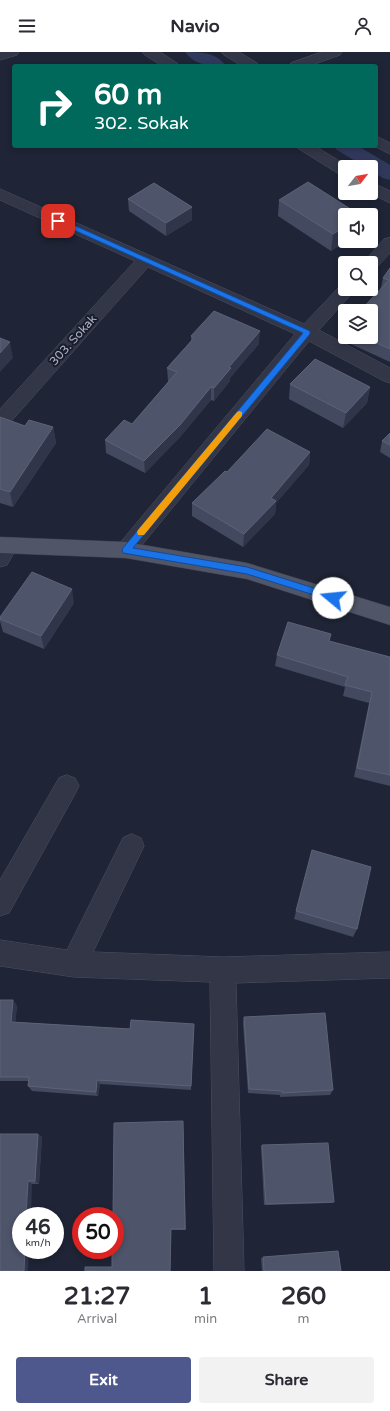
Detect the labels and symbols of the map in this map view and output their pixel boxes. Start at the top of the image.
north arrow [338,160,378,200]
pin [41,204,75,238]
street label: 303. Sokak [47,311,100,368]
position arrow [312,577,354,619]
speed limit sign: 50 [72,1207,124,1259]

